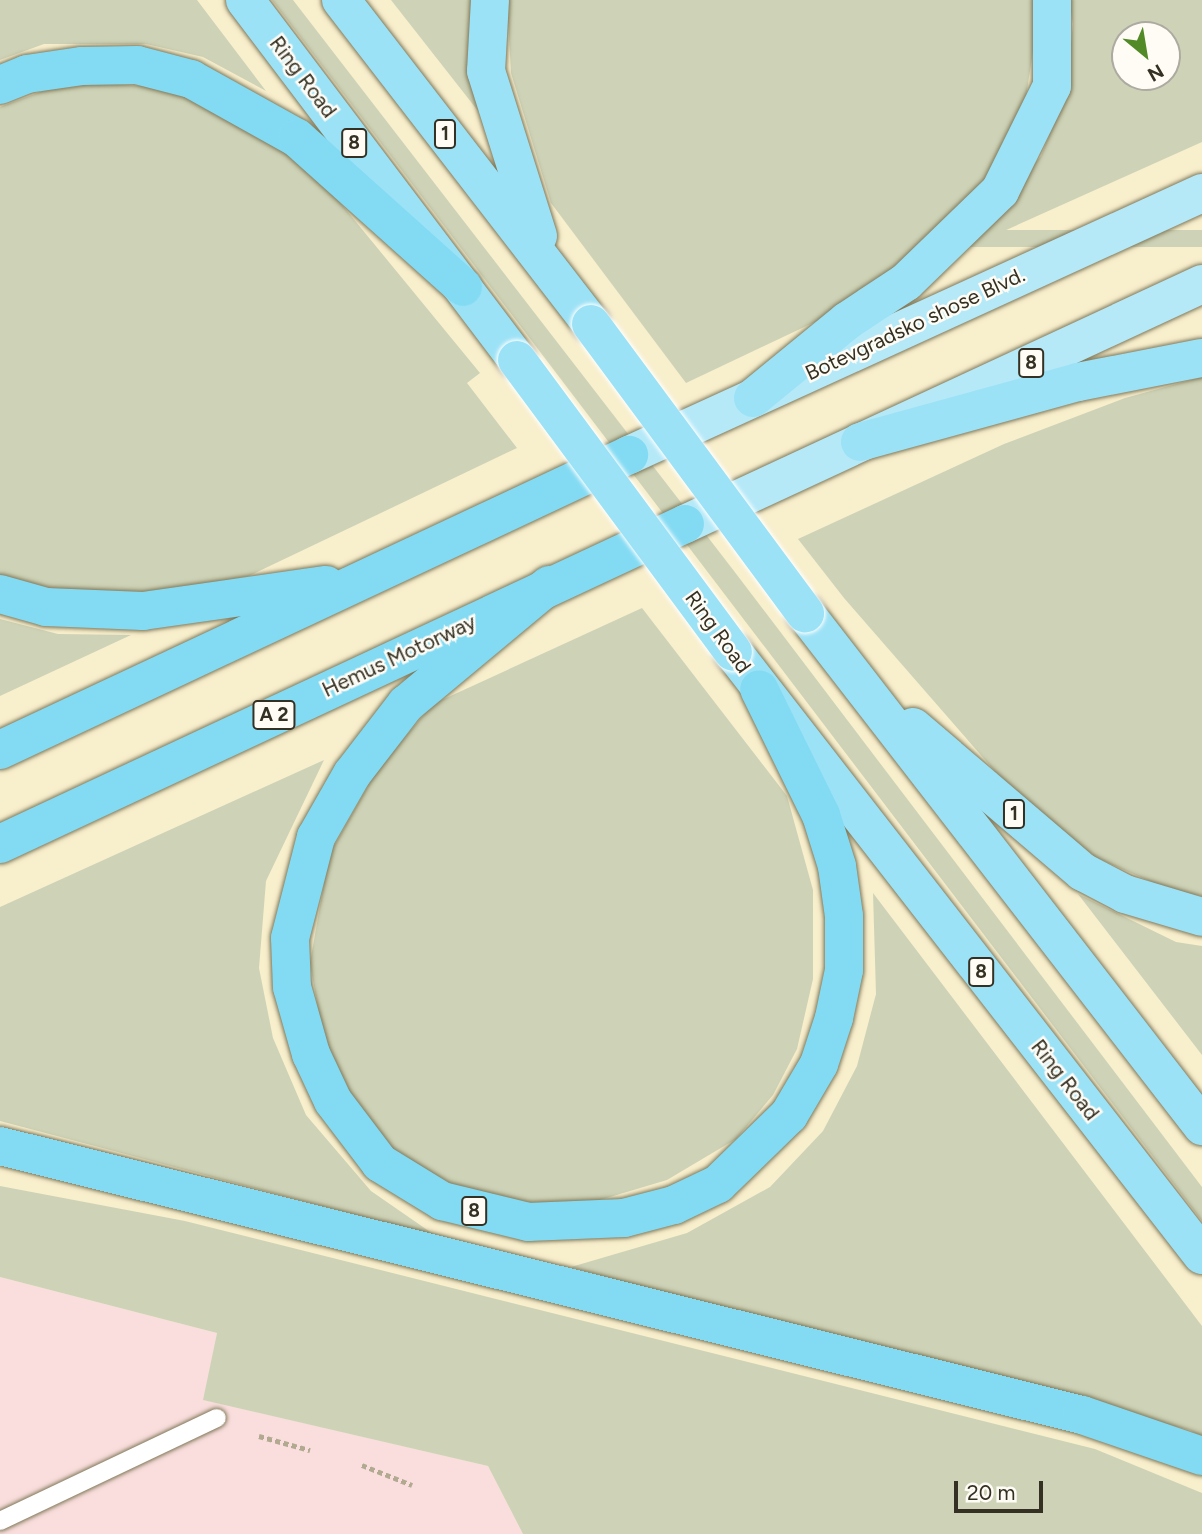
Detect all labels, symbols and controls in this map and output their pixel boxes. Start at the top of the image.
north arrow [1111,21,1181,91]
street label: Ring Road [264,31,342,123]
text: N [1144,59,1168,87]
road number: 1 [433,118,457,150]
road number: 8 [340,127,368,158]
street label: Botevgradsko shose Blvd. [801,262,1029,386]
road number: 8 [1017,348,1045,378]
street label: Ring Road [680,586,756,678]
street label: Hemus Motorway [318,609,480,703]
road number: A 2 [251,700,297,730]
road number: 1 [1002,799,1026,830]
road number: 8 [967,956,995,988]
street label: Ring Road [1026,1035,1104,1125]
road number: 8 [460,1196,488,1226]
scale bar [957,1468,1046,1512]
text: 20 m [967,1480,1015,1505]

